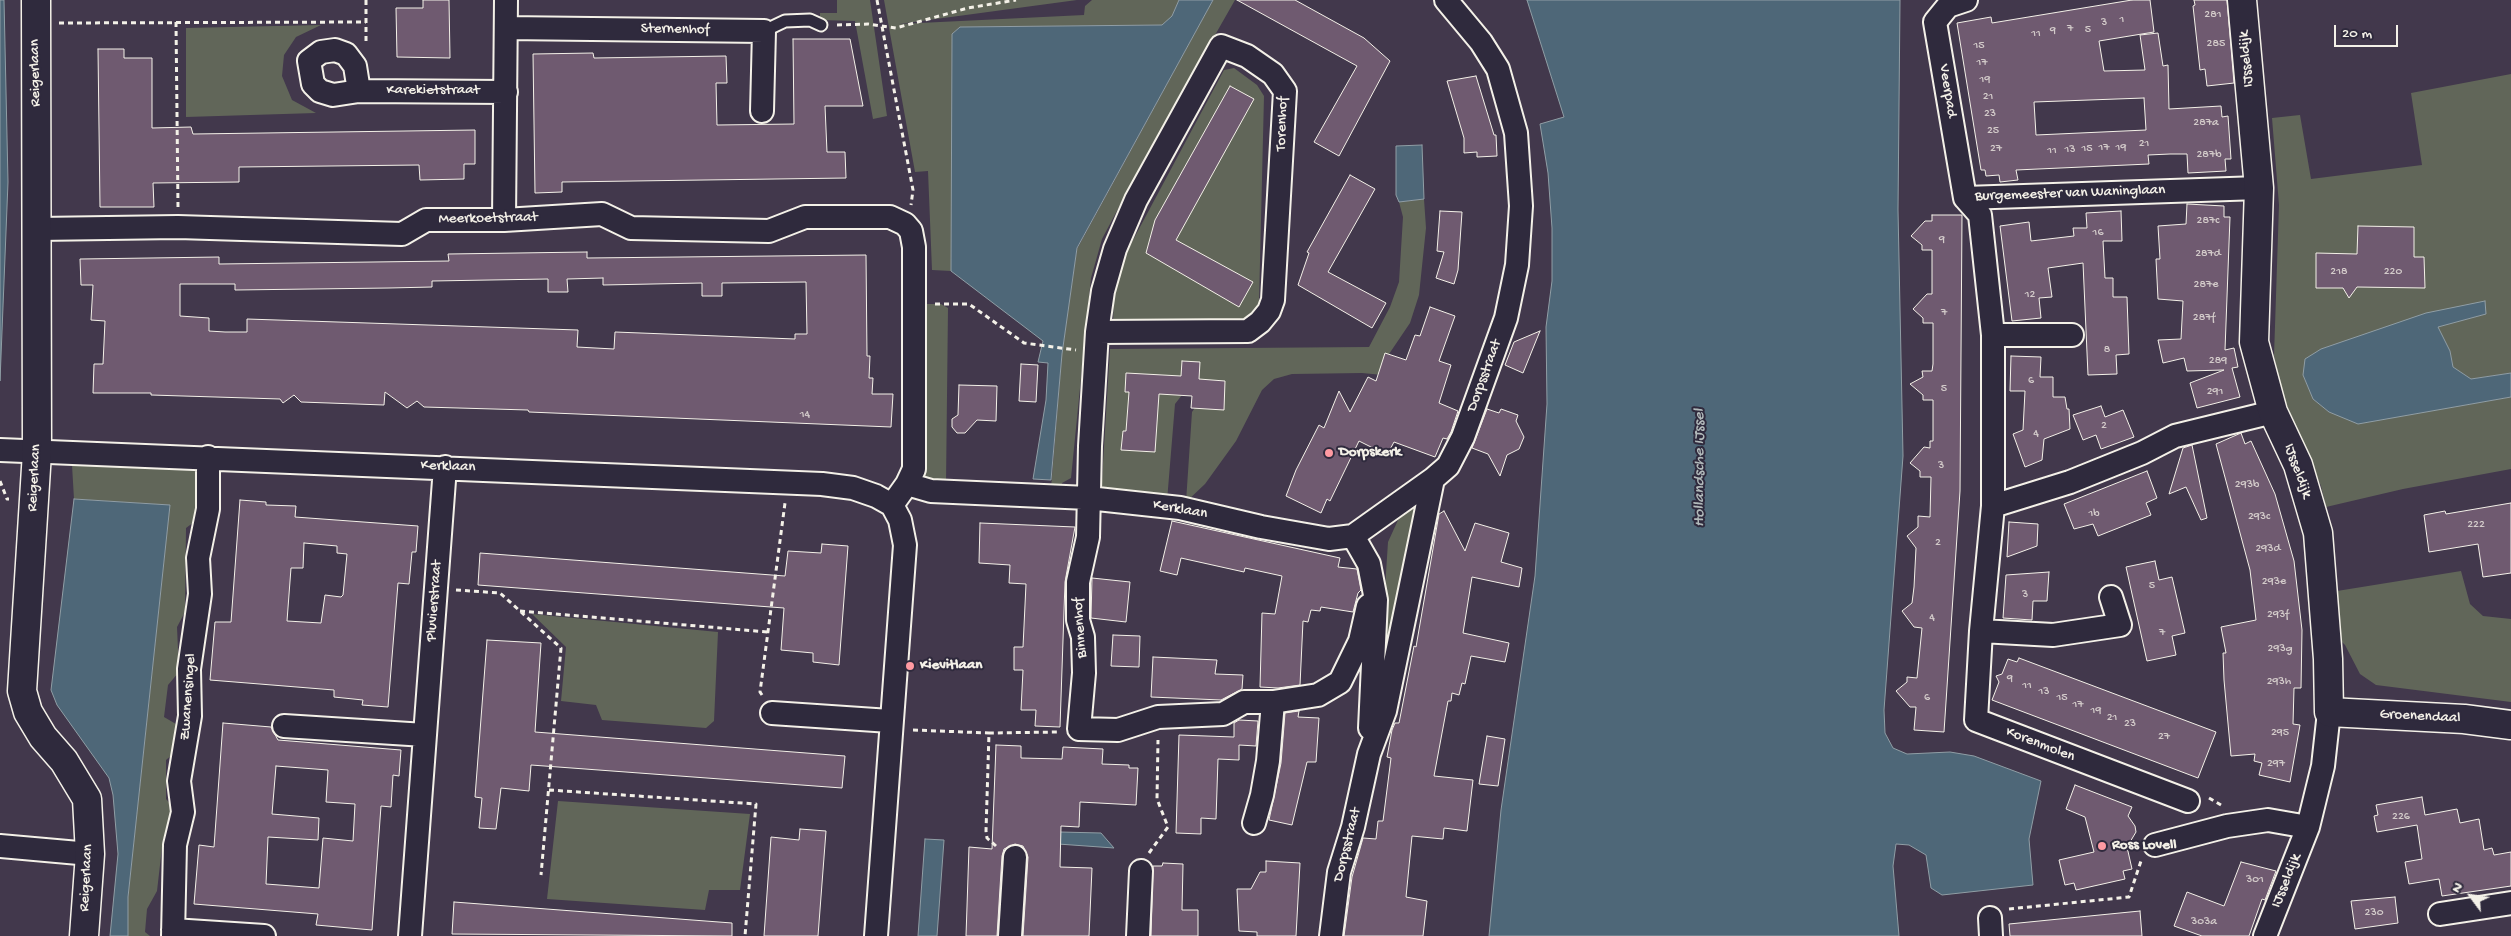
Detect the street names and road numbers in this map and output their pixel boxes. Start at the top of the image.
street label: Sternenhof [641,20,709,40]
street label: IJsseldijk [2236,30,2258,88]
street label: Reigerlaan [26,39,46,107]
street label: Veerpad [1934,63,1960,119]
street label: Karekietstraat [386,82,480,100]
street label: Torenhof [1273,97,1293,151]
street label: Burgemeester van Waninglaan [1974,182,2166,206]
street label: Meerkoetstraat [438,209,538,229]
street label: Dorpsstraat [1464,337,1506,415]
street label: IJsseldijk [2279,441,2315,501]
street label: Reigerlaan [24,444,46,512]
street label: Kerklaan [420,457,476,477]
street label: Kerklaan [1151,496,1209,524]
street label: Pluvierstraat [423,560,447,642]
street label: Binnenhof [1070,597,1092,659]
street label: Zwanensingel [177,653,201,741]
street label: Groenendaal [2379,706,2461,728]
street label: Korenmolen [2003,724,2077,766]
street label: Dorpsstraat [1330,806,1366,884]
street label: Reigerlaan [76,844,98,912]
street label: IJsseldijk [2268,851,2306,911]

